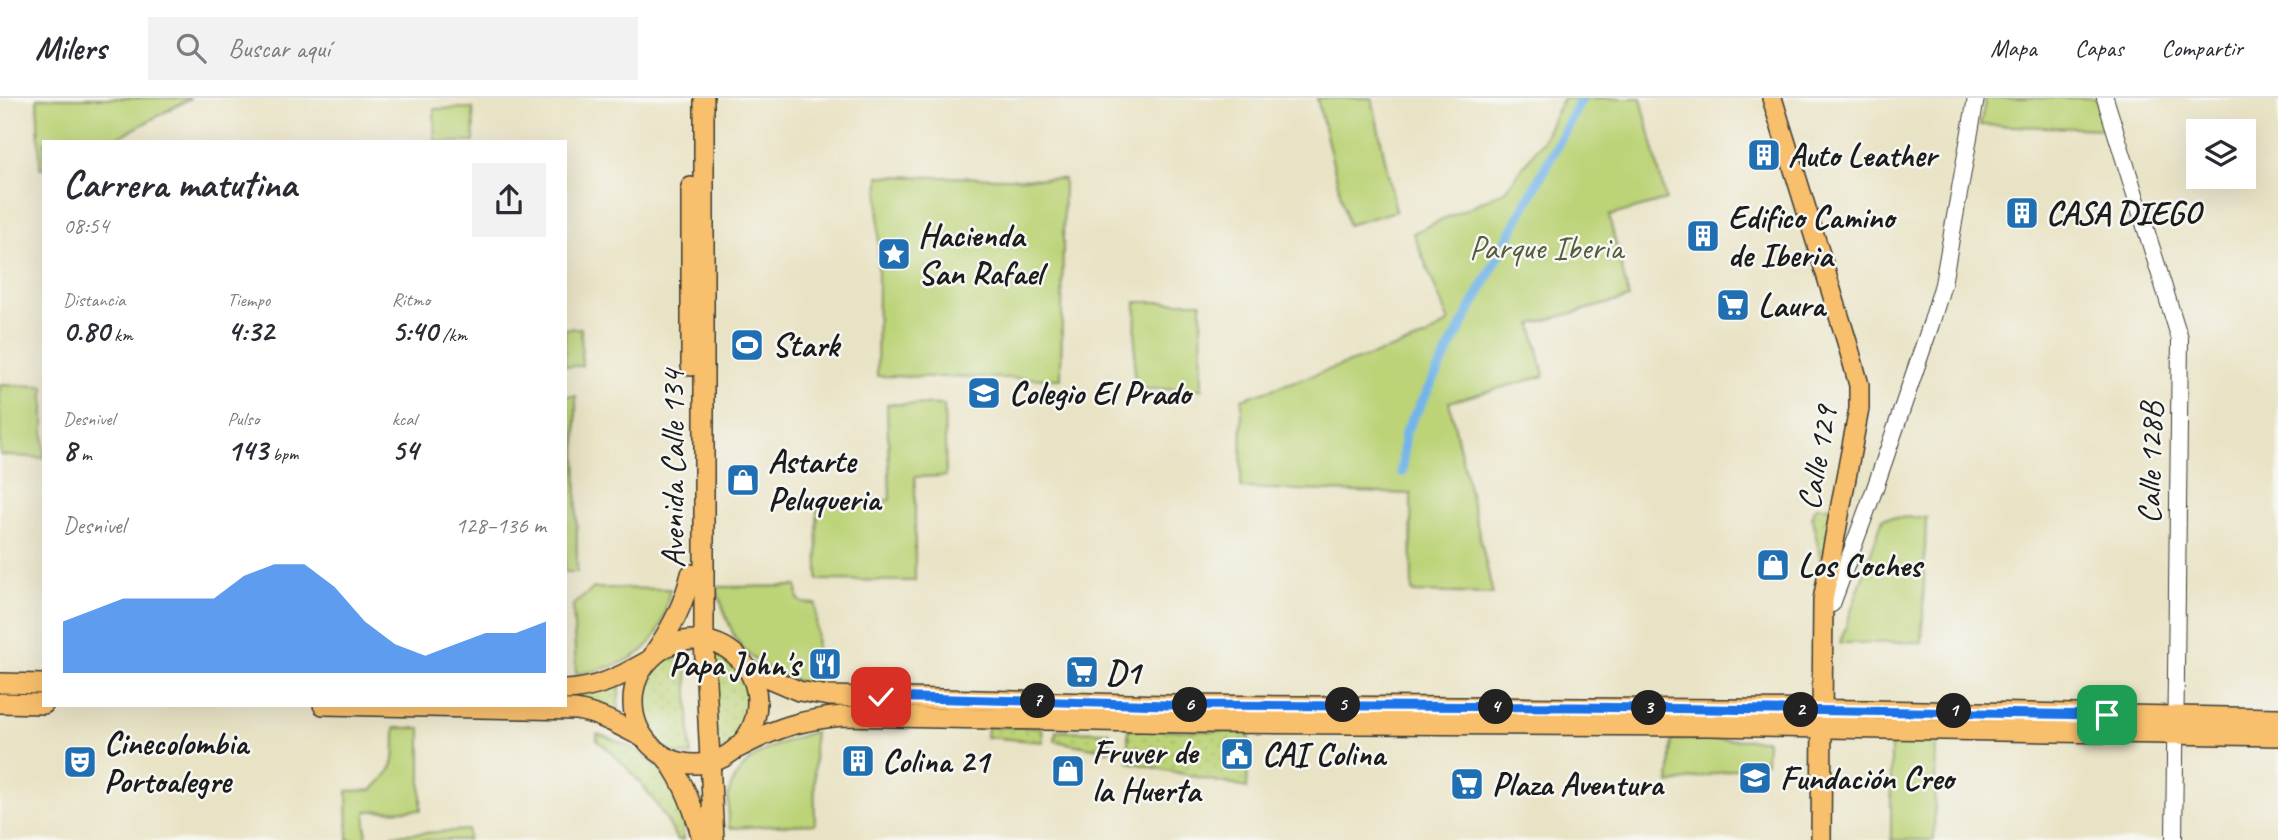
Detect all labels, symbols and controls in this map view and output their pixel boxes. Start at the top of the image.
search box [148,17,638,80]
text: Milers [35,27,106,69]
icon: search [172,29,210,67]
text: Buscar aquí [228,32,330,65]
text: Mapa [1990,33,2037,63]
text: Capas [2075,33,2123,63]
text: Compartir [2161,33,2243,63]
map controls [2186,119,2256,189]
button: layers [2186,119,2256,189]
place label: Auto Leather [1788,134,1941,176]
building icon: Auto Leather [1745,136,1783,174]
text: Carrera matutina [63,161,297,208]
button: share [472,163,546,237]
place label: CASA DIEGO [2046,192,2205,234]
building icon: CASA DIEGO [2003,194,2041,232]
place label: Edifico Camino de Iberia [1728,196,1897,276]
text: 08:54 [63,211,109,240]
place label: Hacienda San Rafael [918,214,1049,294]
building icon: Edifico Camino de Iberia [1684,217,1722,255]
park label: Parque Iberia [1469,227,1625,269]
place icon: Hacienda San Rafael [875,235,913,273]
place label: Laura [1758,284,1828,326]
supermarket icon: Laura [1714,286,1752,324]
text: Distancia [63,288,125,312]
text: Tiempo [227,288,270,312]
text: Ritmo [392,288,430,312]
text: 0.80 [63,312,109,350]
text: 4:32 [227,312,274,350]
text: 5:40 [392,312,438,350]
text: km [109,323,133,347]
text: /km [438,323,467,347]
place label: Stark [772,324,842,366]
sports icon: Stark [728,326,766,364]
street label: Avenida Calle 134 [652,367,694,568]
place label: Colegio El Prado [1009,372,1194,414]
school or university icon: Colegio El Prado [965,374,1003,412]
street label: Calle 129 [1787,400,1847,513]
street label: Calle 128B [2128,400,2172,524]
text: Desnivel [63,407,115,431]
text: Pulso [227,407,259,431]
text: kcal [392,407,417,431]
text: 8 [63,431,77,469]
text: 143 [227,431,268,469]
text: 54 [392,431,418,469]
place label: Astarte Peluqueria [768,440,883,520]
text: m [77,442,92,466]
text: bpm [268,442,299,466]
shop icon: Astarte Peluqueria [724,461,762,499]
text: Desnivel [63,511,125,540]
text: 128–136 m [455,511,546,540]
place label: Los Coches [1798,544,1925,586]
shop icon: Los Coches [1754,546,1792,584]
place label: Papa John's [669,643,803,685]
restaurant icon: Papa John's [806,645,844,683]
place label: D1 [1106,651,1143,693]
supermarket icon: D1 [1063,653,1101,691]
pin [851,667,911,727]
icon: check [862,678,900,716]
pin: 7 [1020,684,1056,718]
pin [2077,685,2137,745]
text: 7 [1033,688,1042,712]
pin: 6 [1172,688,1208,722]
pin: 5 [1326,688,1360,722]
pin: 4 [1478,690,1514,724]
pin: 3 [1632,690,1666,726]
text: 6 [1185,692,1194,716]
text: 5 [1338,692,1347,716]
pin: 2 [1784,692,1818,728]
text: 4 [1491,694,1500,718]
pin: 1 [1937,694,1972,728]
text: 3 [1644,695,1653,719]
icon: arrive [2088,696,2126,734]
text: 2 [1796,697,1805,721]
text: 1 [1949,698,1958,722]
place label: Cinecolombia Portoalegre [104,722,251,802]
place label: Fruver de la Huerta [1092,731,1203,811]
place label: CAI Colina [1262,733,1388,775]
public building icon: CAI Colina [1218,735,1256,773]
place label: Colina 21 [882,740,992,782]
building icon: Colina 21 [839,742,877,780]
theatre icon: Cinecolombia Portoalegre [61,743,99,781]
shop icon: Fruver de la Huerta [1049,752,1087,790]
place label: Fundación Creo [1780,757,1957,799]
school or university icon: Fundación Creo [1736,759,1774,797]
place label: Plaza Aventura [1492,763,1665,805]
supermarket icon: Plaza Aventura [1448,765,1486,803]

